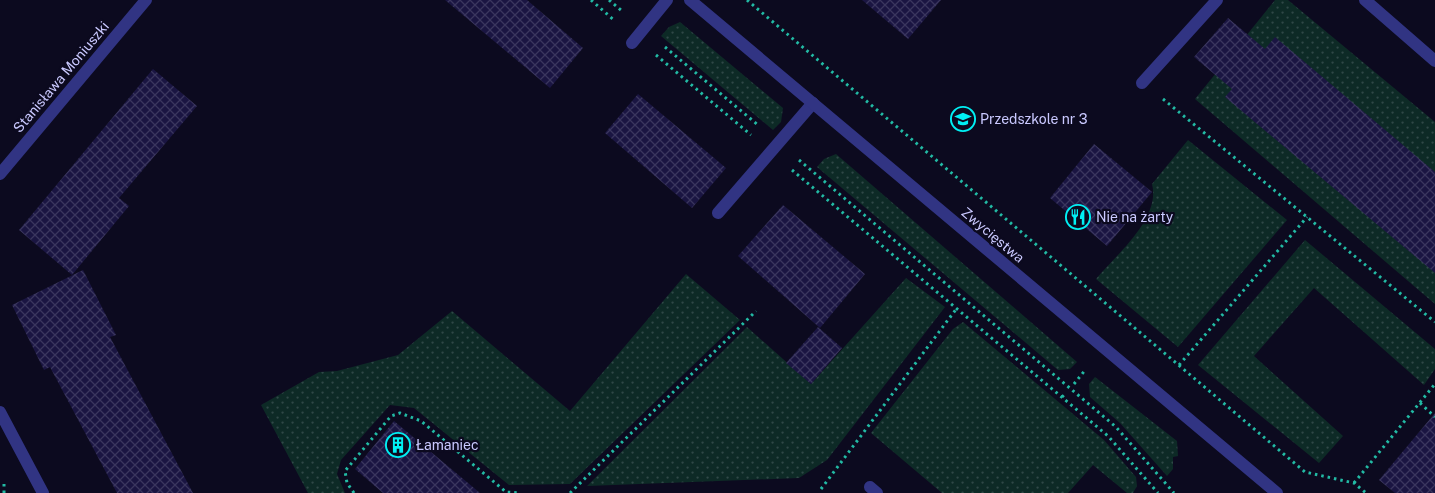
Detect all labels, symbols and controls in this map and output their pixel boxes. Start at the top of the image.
street label: Stanisława Moniuszki [10,18,112,136]
school or university icon: Przedszkole nr 3 [950,106,976,132]
place label: Przedszkole nr 3 [980,111,1088,127]
street label: Zwycięstwa [958,204,1028,266]
restaurant icon: Nie na żarty [1065,204,1091,230]
place label: Nie na żarty [1096,209,1174,225]
building icon: Łamaniec [385,432,411,458]
place label: Łamaniec [416,437,479,453]

